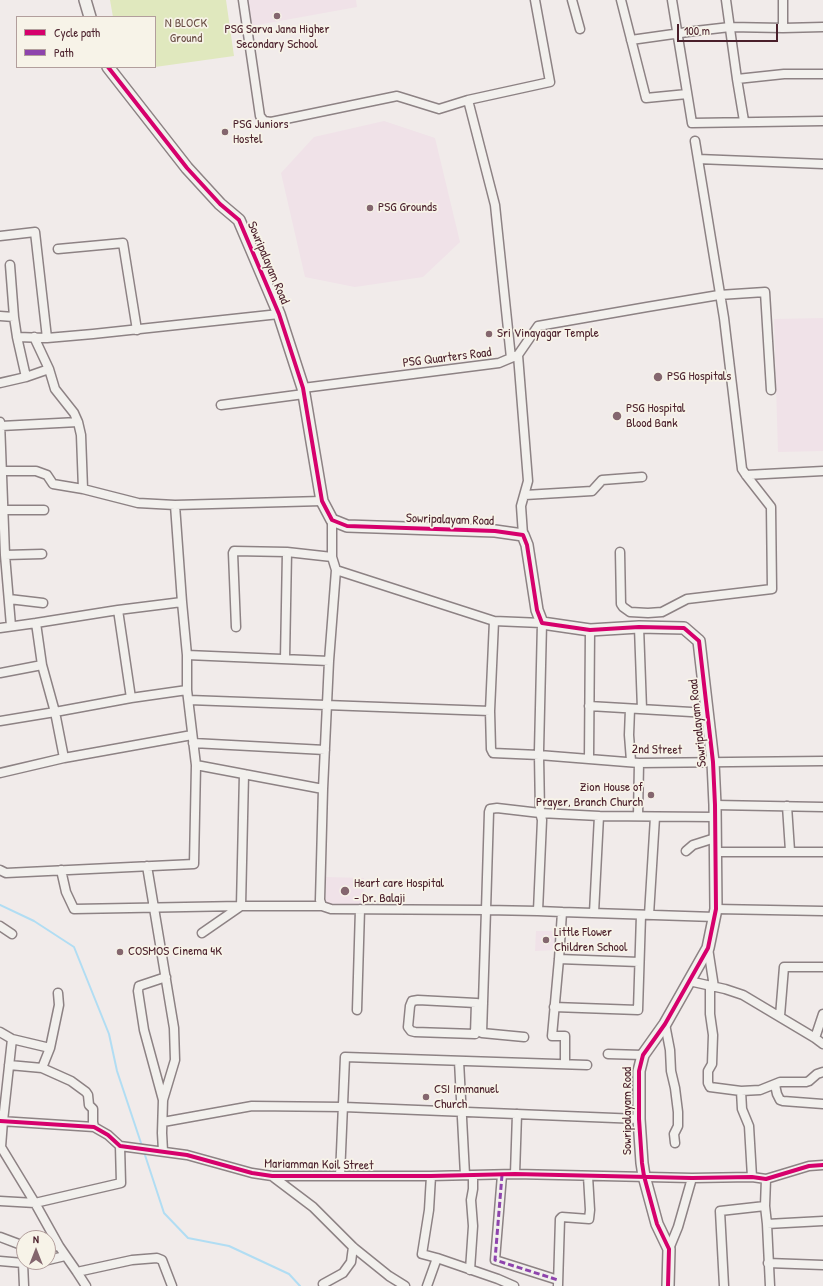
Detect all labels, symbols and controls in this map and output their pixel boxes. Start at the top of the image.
marker: PSG Sarva Jana Higher Secondary School [272,11,282,21]
legend [16,16,156,68]
park label: N BLOCK Ground [165,16,207,47]
scale bar [679,16,780,42]
place label: PSG Sarva Jana Higher Secondary School [224,22,330,53]
text: 100 m [684,22,710,39]
text: Cycle path [54,24,100,41]
text: Path [54,44,74,61]
place label: PSG Juniors Hostel [233,117,288,148]
marker: PSG Juniors Hostel [220,127,230,137]
place label: PSG Grounds [378,200,437,216]
marker: PSG Grounds [365,203,375,213]
street label: Sowripalayam Road [244,219,292,307]
place label: Sri Vinayagar Temple [497,326,599,342]
marker: Sri Vinayagar Temple [484,329,494,339]
street label: PSG Quarters Road [402,345,492,371]
place label: PSG Hospitals [667,369,731,385]
marker: PSG Hospitals [652,371,664,383]
place label: PSG Hospital Blood Bank [626,401,685,432]
marker: PSG Hospital Blood Bank [611,410,623,422]
street label: Sowripalayam Road [406,511,494,529]
street label: Sowripalayam Road [686,678,710,768]
street label: 2nd Street [632,742,682,758]
place label: Zion House of Prayer, Branch Church [536,780,643,811]
marker: Zion House of Prayer, Branch Church [646,790,656,800]
place label: Heart care Hospital - Dr. Balaji [354,876,444,907]
marker: Heart care Hospital - Dr. Balaji [339,885,351,897]
place label: Little Flower Children School [554,925,627,956]
marker: Little Flower Children School [541,935,551,945]
place label: COSMOS Cinema 4K [128,944,222,960]
marker: COSMOS Cinema 4K [115,947,125,957]
street label: Sowripalayam Road [620,1067,636,1155]
place label: CSI Immanuel Church [434,1082,499,1113]
marker: CSI Immanuel Church [421,1092,431,1102]
street label: Mariamman Koil Street [264,1156,374,1174]
north arrow [16,1230,56,1270]
text: N [33,1232,39,1246]

